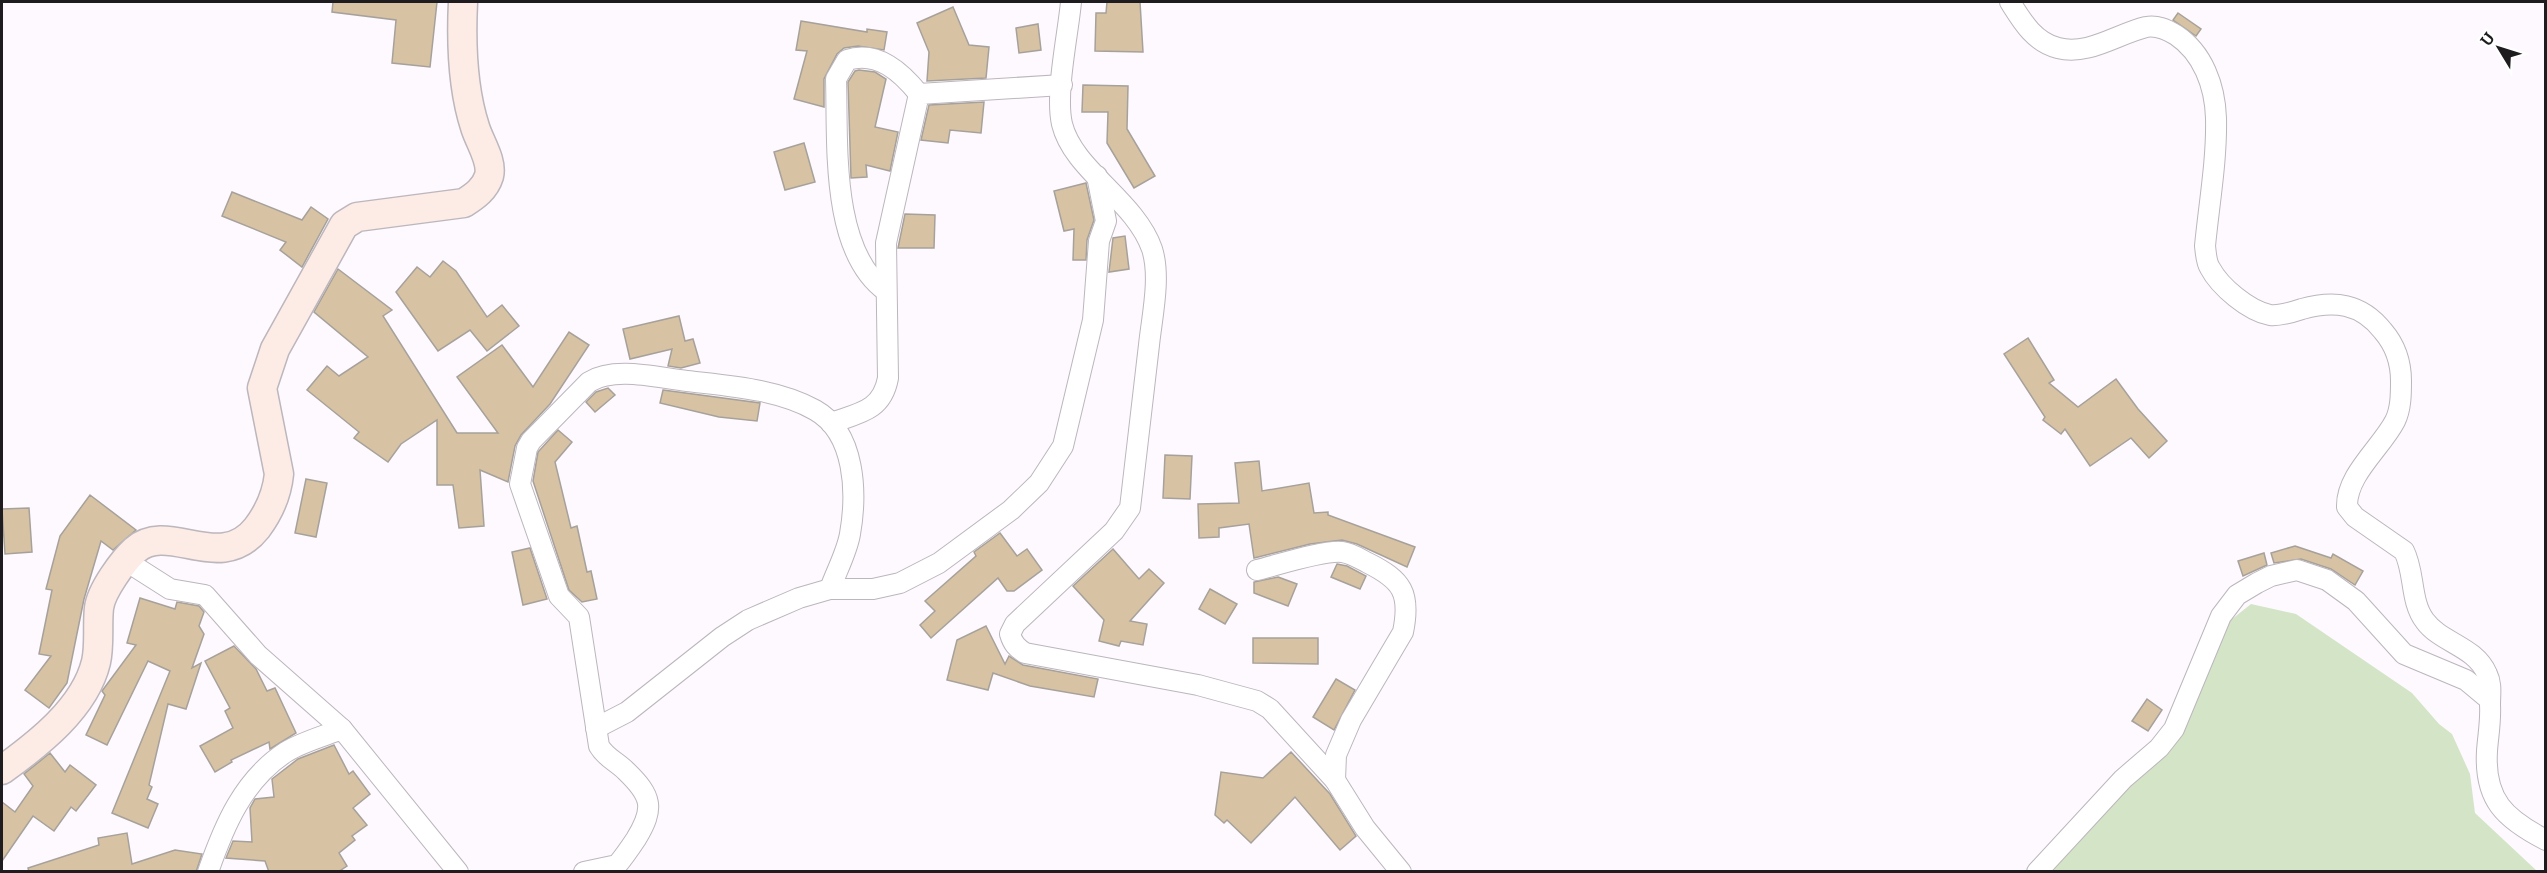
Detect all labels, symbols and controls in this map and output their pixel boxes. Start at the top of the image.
north arrow [2469,18,2529,78]
text: U [2476,28,2499,50]

